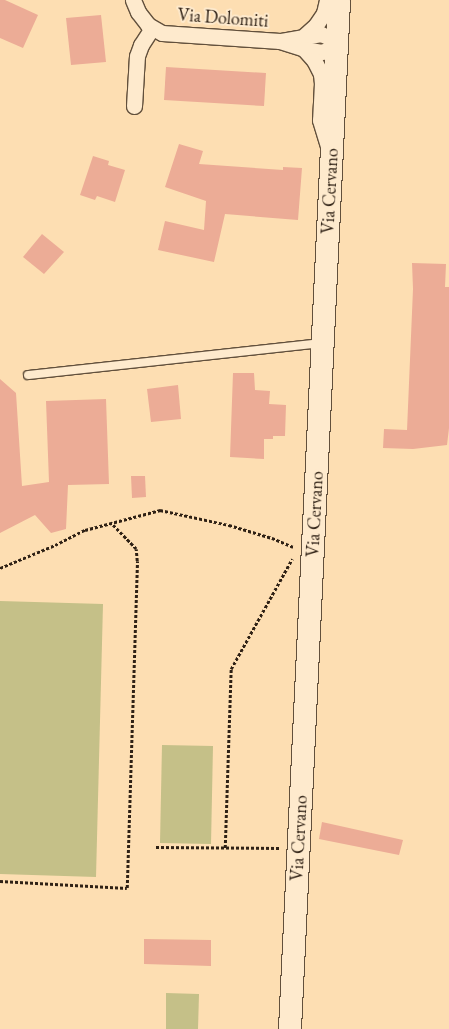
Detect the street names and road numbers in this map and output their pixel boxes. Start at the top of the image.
street label: Via Dolomiti [177,4,269,32]
street label: Via Cervano [317,148,343,234]
street label: Via Cervano [302,471,328,557]
street label: Via Cervano [286,795,312,881]

